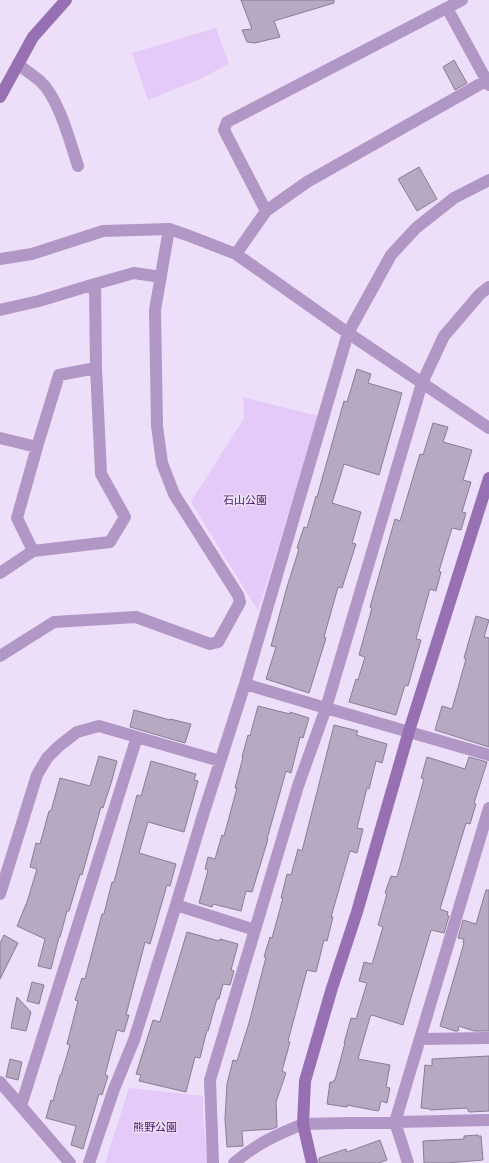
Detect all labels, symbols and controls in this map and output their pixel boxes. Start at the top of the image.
park label: 石山公園 [223,494,267,507]
park label: 熊野公園 [133,1121,177,1134]

